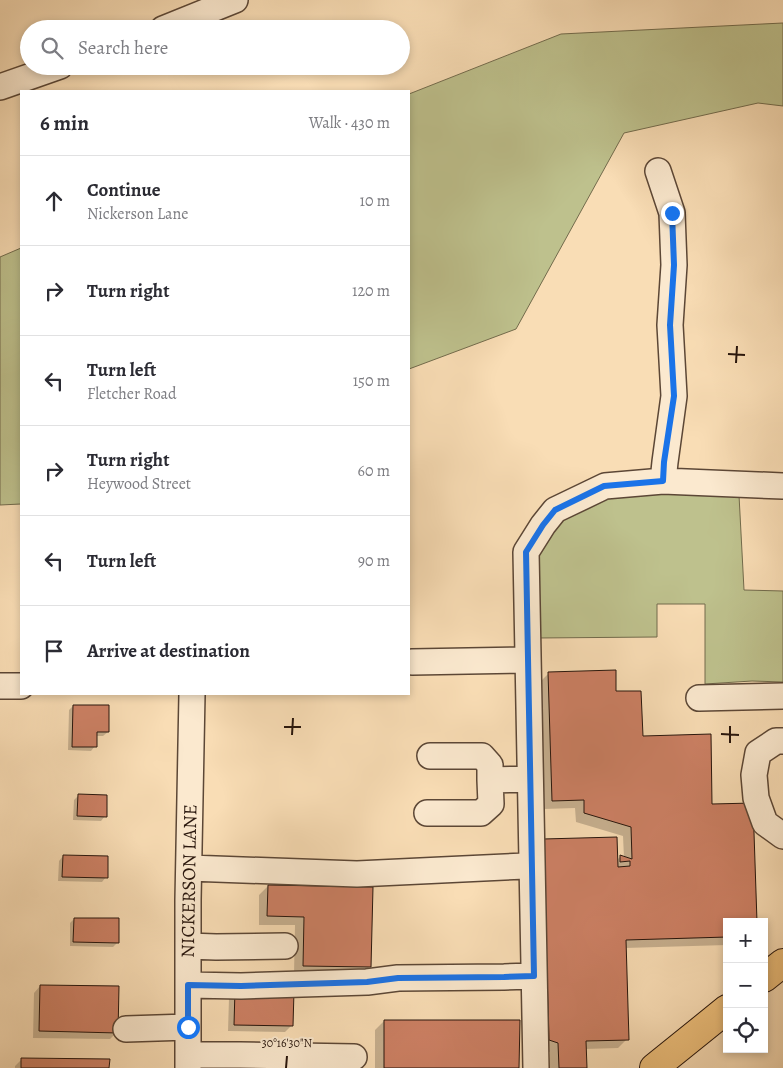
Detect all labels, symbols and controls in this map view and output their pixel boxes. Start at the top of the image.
search box [20,20,410,75]
icon: search [38,34,66,62]
text: Search here [78,35,168,61]
text: 6 min [40,109,89,137]
text: Walk · 430 m [309,112,390,134]
text: Continue [87,177,161,203]
icon: ahead [40,187,68,215]
text: 10 m [360,190,390,212]
route end [661,202,684,225]
text: Nickerson Lane [87,203,188,225]
icon: right [40,277,68,305]
text: Turn right [87,278,169,304]
text: 120 m [352,280,390,302]
text: Turn left [87,357,156,383]
icon: left [40,367,68,395]
text: 150 m [353,370,390,392]
text: Fletcher Road [87,383,177,405]
text: Turn right [87,447,169,473]
icon: right [40,457,68,485]
text: 60 m [358,460,390,482]
text: Heywood Street [87,473,191,495]
icon: left [40,547,68,575]
text: Turn left [87,548,156,574]
text: 90 m [358,550,390,572]
icon: arrive [40,637,68,665]
text: Arrive at destination [87,638,250,664]
street label: NICKERSON LANE [175,804,203,958]
map controls [723,918,768,1053]
button: + [723,918,768,963]
button: − [723,963,768,1008]
button: locate [723,1008,768,1053]
route start [177,1016,200,1039]
text: 30°16'30"N [262,1035,313,1051]

